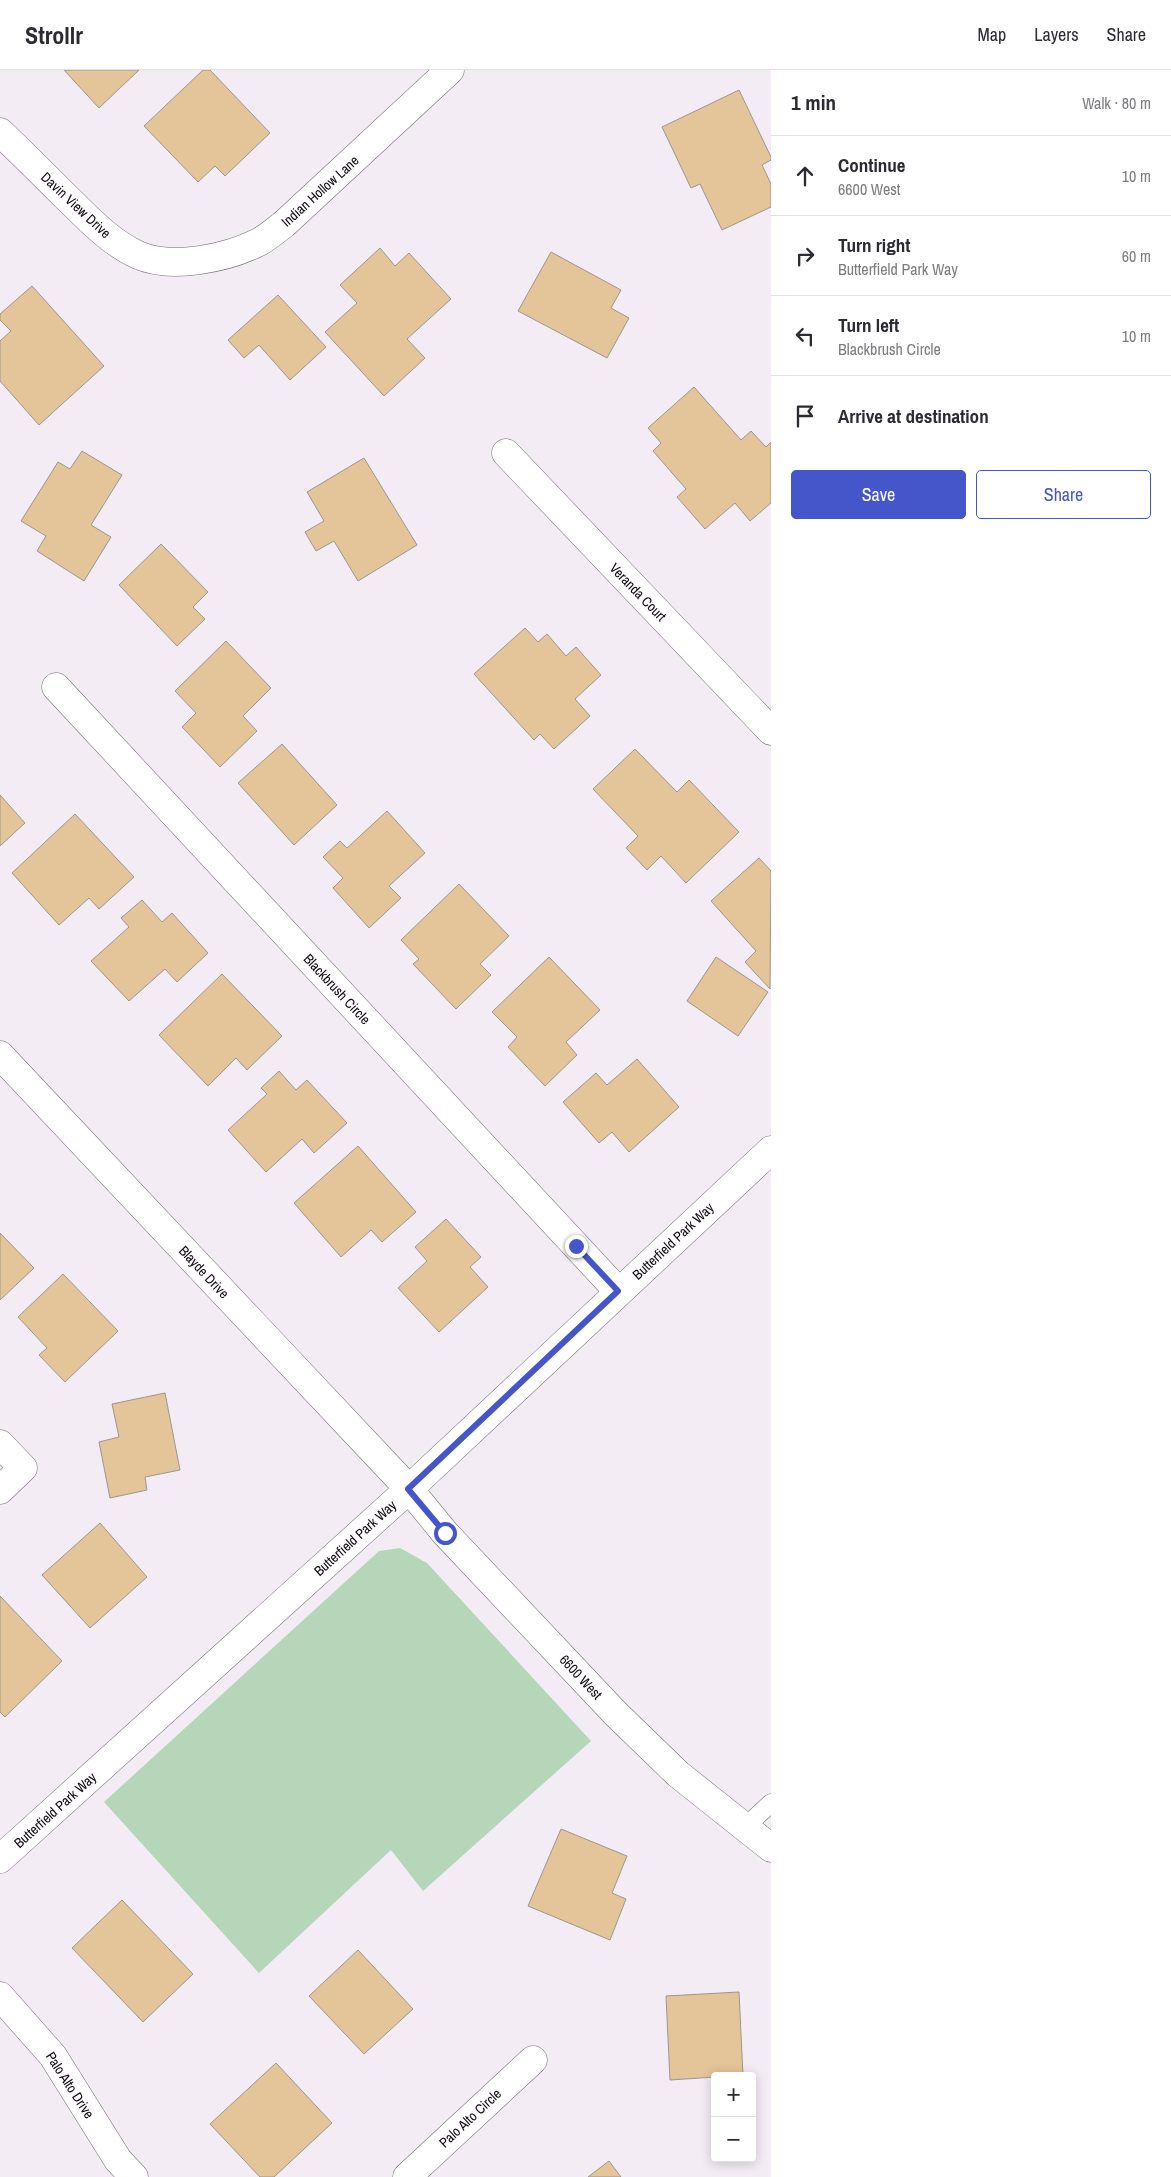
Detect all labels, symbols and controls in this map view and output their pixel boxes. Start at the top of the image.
text: Strollr [25,19,83,51]
text: Map [978,22,1006,47]
text: Layers [1034,22,1079,47]
text: Share [1107,22,1146,47]
text: 1 min [791,88,836,117]
text: Walk · 80 m [1082,92,1151,114]
street label: Indian Hollow Lane [277,151,363,231]
text: Continue [838,152,906,178]
icon: ahead [791,162,819,190]
text: 10 m [1122,165,1151,187]
street label: Davin View Drive [37,168,115,242]
text: 6600 West [838,178,901,200]
text: Turn right [838,232,910,258]
icon: right [791,242,819,270]
text: 60 m [1122,245,1151,267]
text: Butterfield Park Way [838,258,958,280]
text: Turn left [838,312,899,338]
icon: left [791,322,819,350]
text: 10 m [1122,325,1151,347]
text: Blackbrush Circle [838,338,941,360]
icon: arrive [791,402,819,430]
text: Arrive at destination [838,403,989,429]
button: Save [791,470,966,519]
button: Share [976,470,1151,519]
street label: Veranda Court [606,559,670,625]
street label: Blackbrush Circle [300,950,374,1028]
street label: Butterfield Park Way [629,1198,718,1283]
route end [565,1235,588,1258]
street label: Blayde Drive [175,1242,233,1302]
street label: Butterfield Park Way [310,1496,400,1580]
route start [434,1522,457,1545]
street label: 6600 West [556,1651,606,1703]
street label: Butterfield Park Way [10,1768,100,1852]
street label: Palo Alto Drive [42,2048,98,2122]
map controls [711,2072,756,2162]
button: + [711,2072,756,2117]
street label: Palo Alto Circle [435,2085,505,2151]
button: − [711,2117,756,2162]

